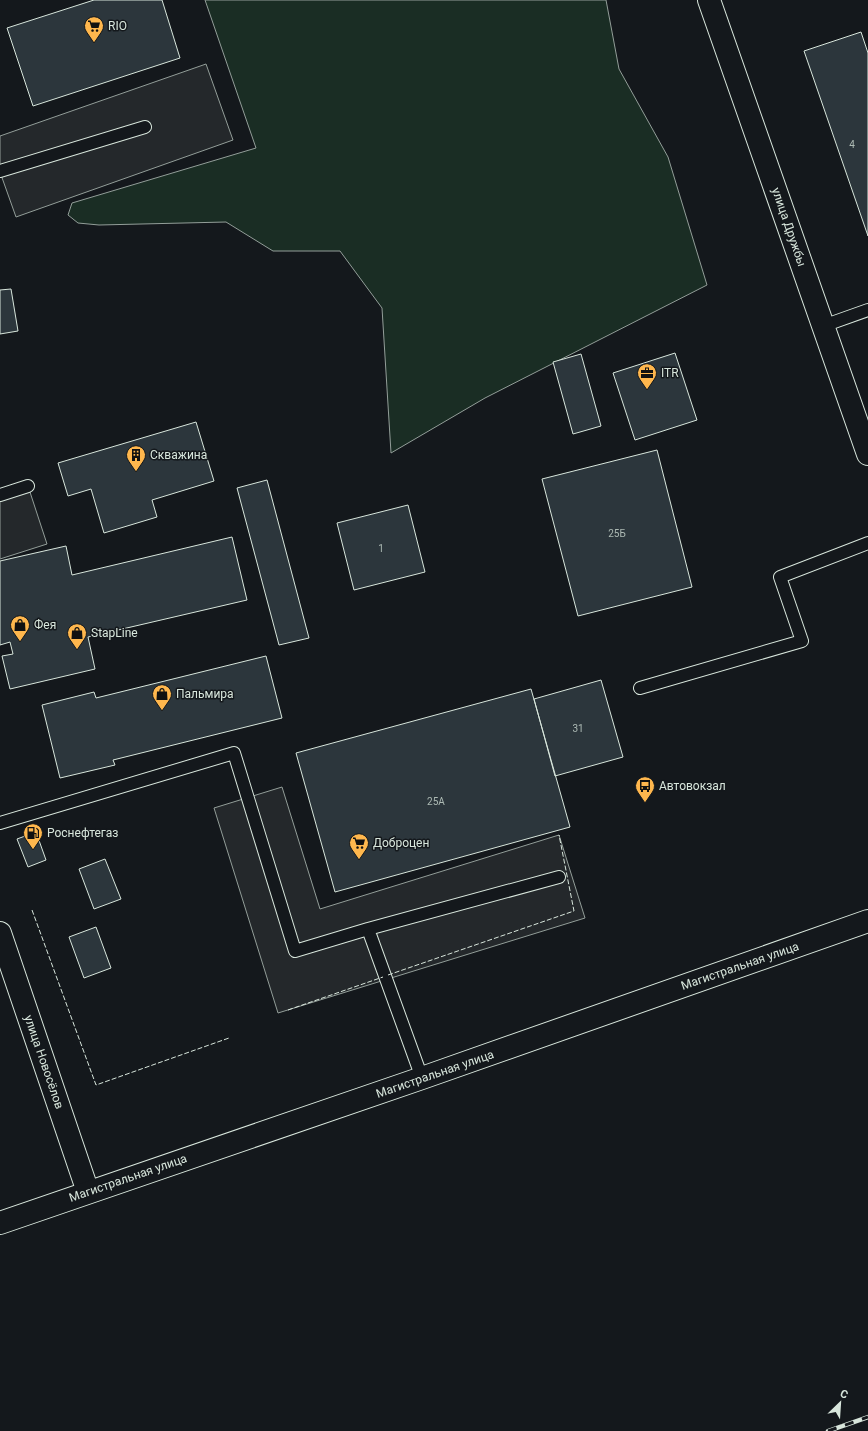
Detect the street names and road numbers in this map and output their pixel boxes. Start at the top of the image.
street label: улица Дружбы [769,186,809,268]
street label: Магистральная улица [679,939,801,993]
street label: улица Новосёлов [21,1013,67,1111]
street label: Магистральная улица [374,1047,496,1101]
street label: Магистральная улица [67,1151,189,1205]

